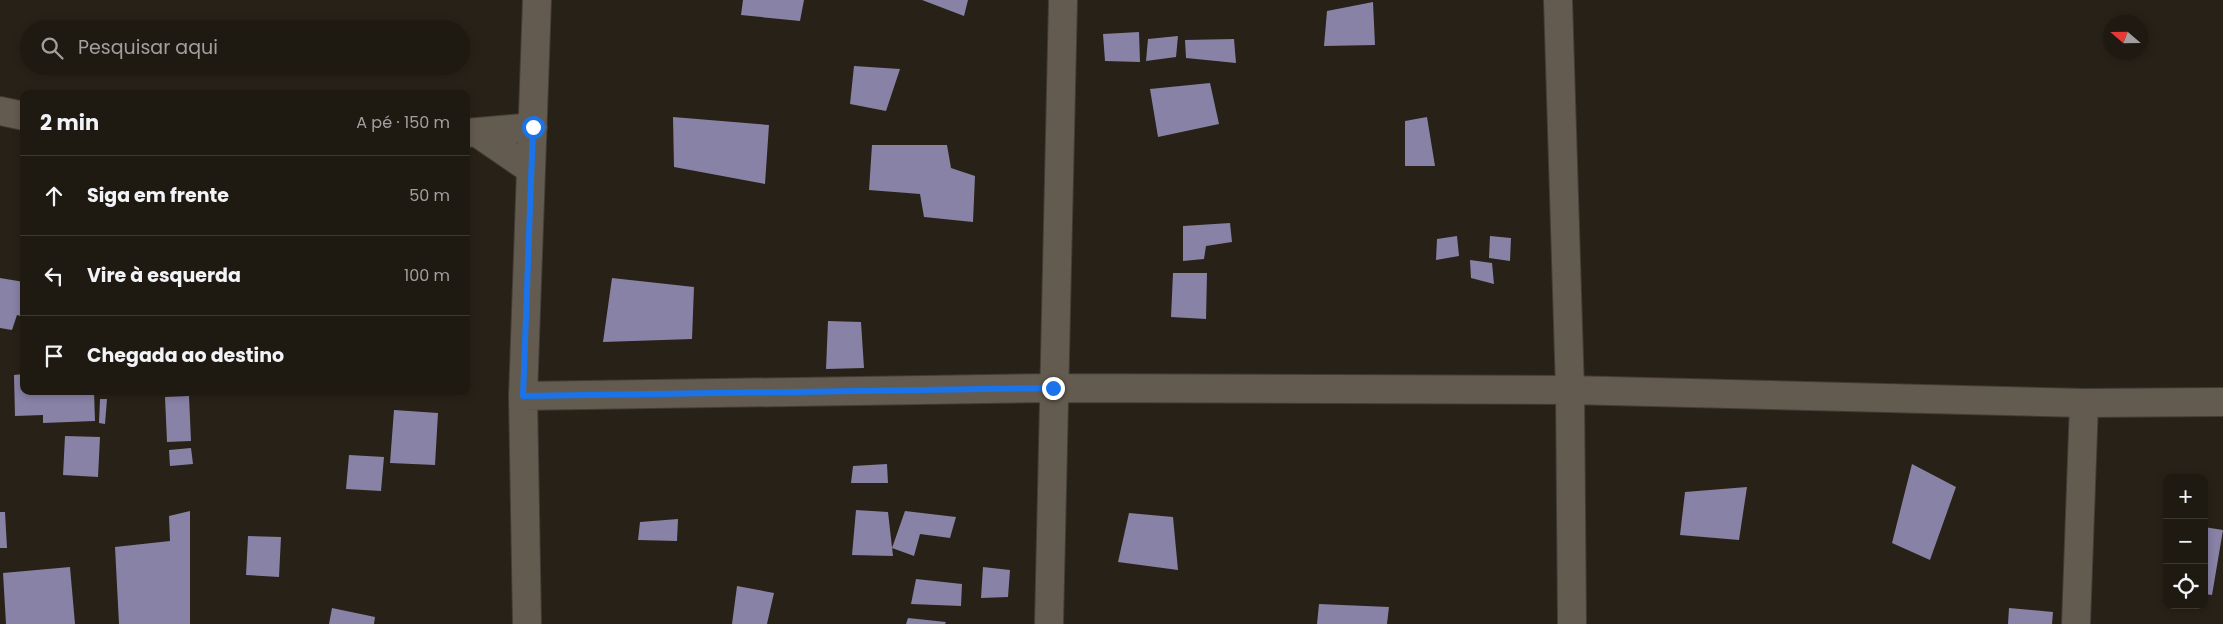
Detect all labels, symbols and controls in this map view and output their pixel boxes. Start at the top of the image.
north arrow [2103,15,2148,60]
search box [20,20,470,75]
icon: search [38,34,66,62]
text: Pesquisar aqui [78,34,218,61]
text: 2 min [40,108,99,137]
text: A pé · 150 m [356,111,450,134]
route start [522,116,545,139]
icon: ahead [40,182,68,210]
text: Siga em frente [87,182,229,209]
text: 50 m [409,184,450,207]
icon: left [40,262,68,290]
text: Vire à esquerda [87,262,241,289]
text: 100 m [404,264,450,287]
icon: arrive [40,342,68,370]
text: Chegada ao destino [87,342,284,369]
route end [1042,377,1065,400]
map controls [2163,474,2208,609]
button: + [2163,474,2208,519]
button: − [2163,519,2208,564]
button: locate [2163,564,2208,609]

